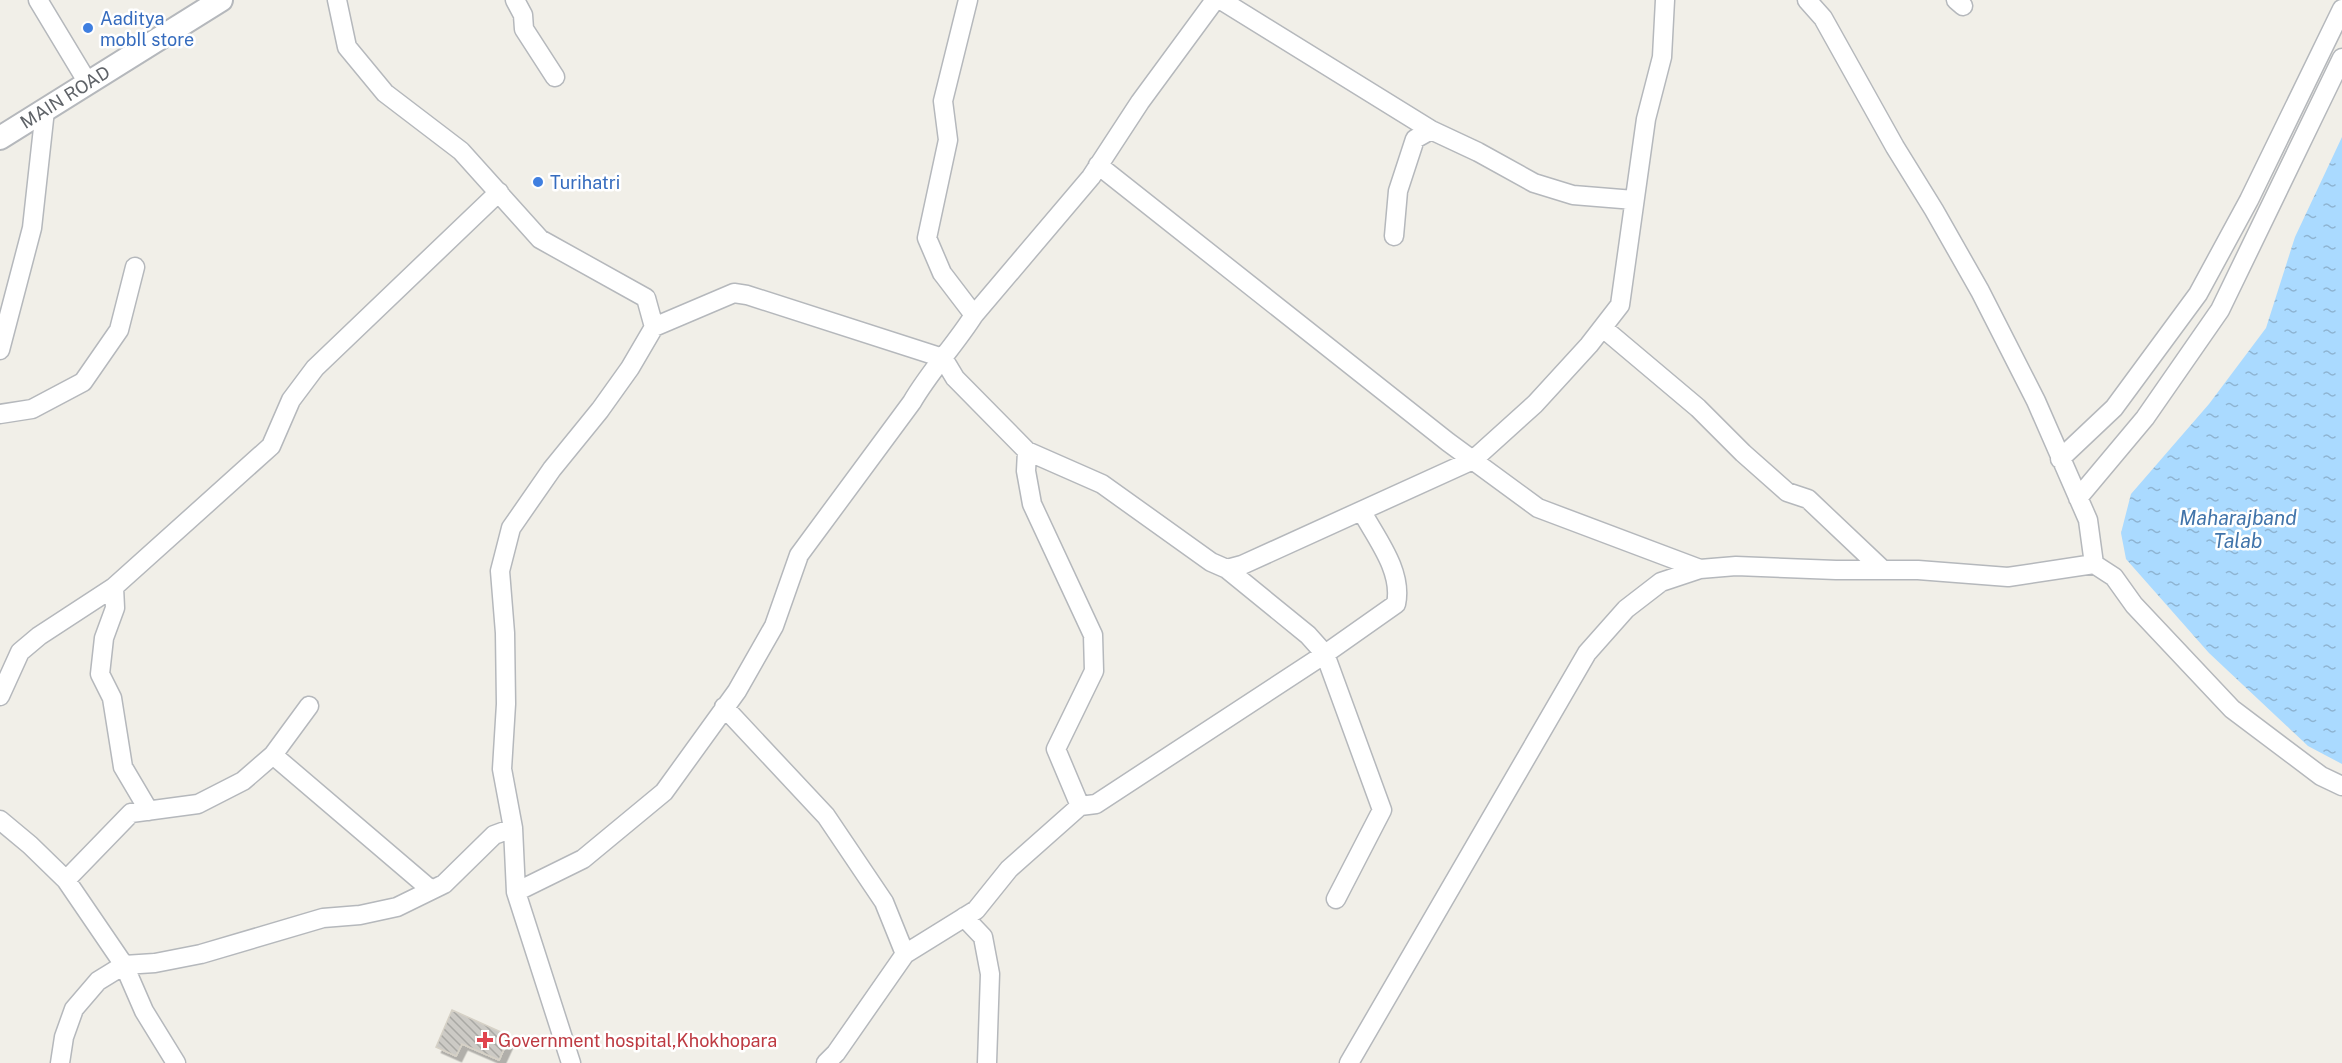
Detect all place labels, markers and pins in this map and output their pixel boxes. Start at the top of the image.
place label: Aaditya mobIl store [100,8,194,50]
marker: Aaditya mobIl store [81,21,95,35]
place label: Turihatri [550,172,620,193]
marker: Turihatri [531,175,545,189]
place label: Government hospital,Khokhopara [498,1030,777,1051]
marker: Government hospital,Khokhopara [476,1031,494,1049]

